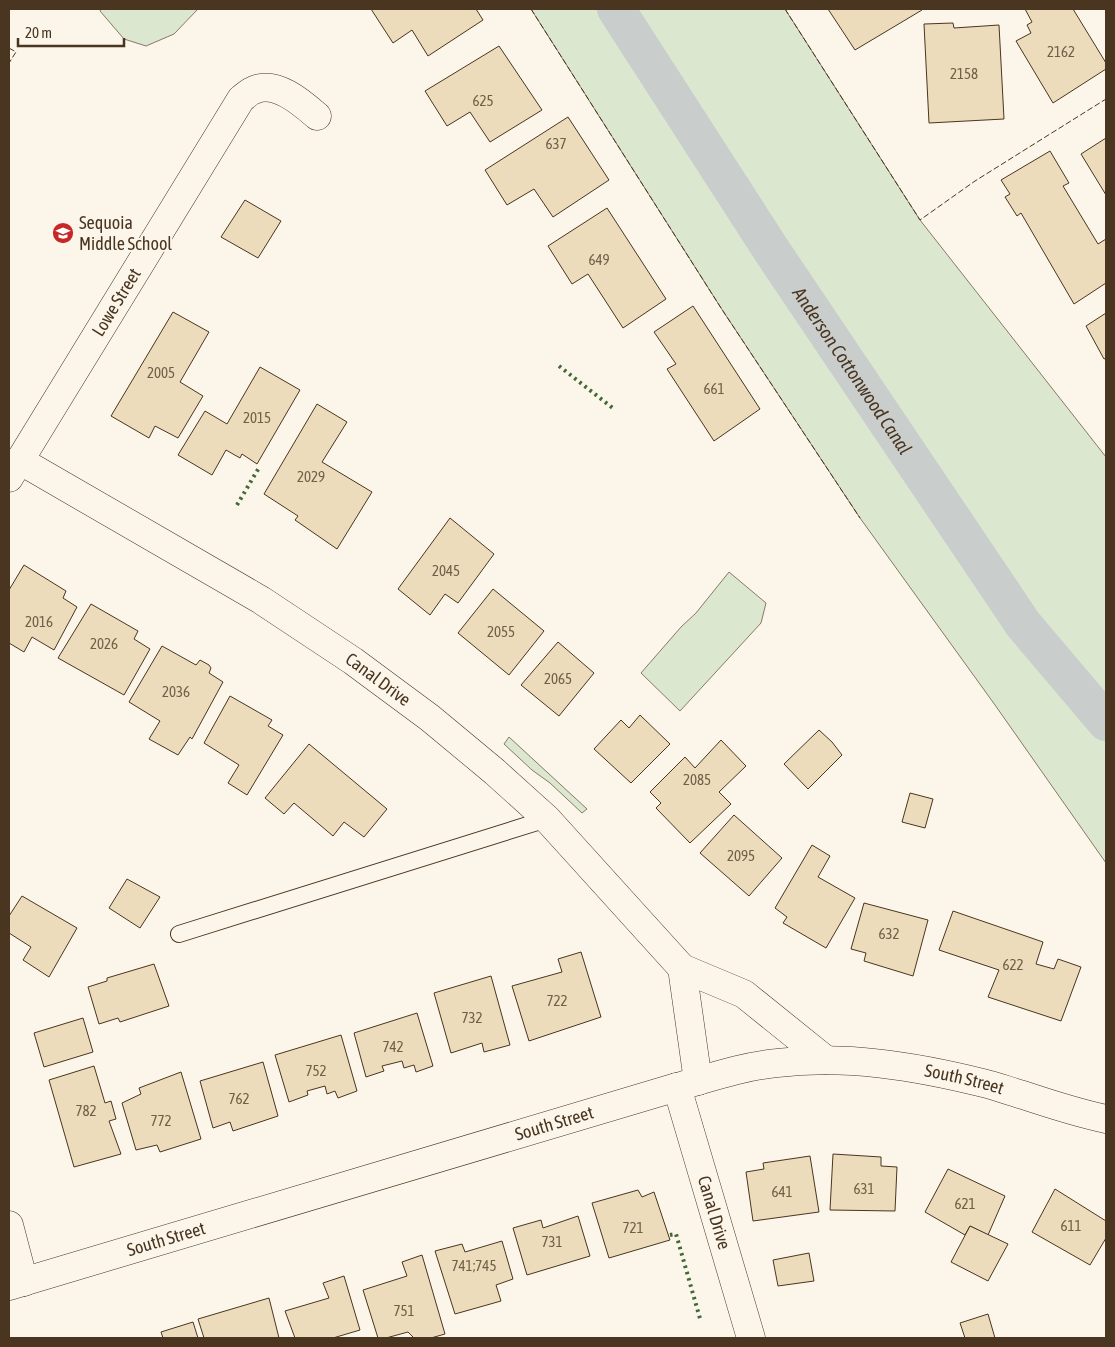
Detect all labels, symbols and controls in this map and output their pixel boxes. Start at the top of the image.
scale bar [18,15,124,47]
text: 20 m [25,24,52,41]
house number: 2162 [1047,43,1075,60]
house number: 2158 [950,65,978,82]
house number: 625 [472,92,494,109]
house number: 637 [545,135,567,152]
place label: Sequoia Middle School [79,212,172,254]
school or university icon: Sequoia Middle School [51,221,75,245]
house number: 649 [588,251,610,268]
street label: Lowe Street [87,264,145,340]
water label: Anderson Cottonwood Canal [788,282,917,458]
house number: 2005 [147,364,175,381]
house number: 661 [703,380,725,397]
house number: 2015 [243,409,271,426]
house number: 2029 [297,468,325,485]
house number: 2045 [432,562,460,579]
house number: 2016 [25,613,53,630]
house number: 2055 [487,623,515,640]
house number: 2026 [90,635,118,652]
street label: Canal Drive [342,648,415,710]
house number: 2065 [544,670,572,687]
house number: 2036 [162,683,190,700]
house number: 2085 [683,771,711,788]
house number: 2095 [727,847,755,864]
house number: 632 [878,925,900,942]
house number: 622 [1002,956,1024,973]
house number: 722 [546,992,568,1009]
house number: 732 [461,1009,483,1026]
house number: 742 [382,1038,404,1055]
street label: South Street [923,1060,1007,1098]
house number: 752 [305,1062,327,1079]
house number: 762 [228,1090,250,1107]
street label: South Street [513,1101,596,1145]
house number: 782 [75,1102,97,1119]
house number: 772 [150,1112,172,1129]
street label: Canal Drive [694,1173,735,1252]
house number: 631 [853,1180,875,1197]
house number: 641 [771,1183,793,1200]
house number: 621 [954,1195,976,1212]
street label: South Street [124,1217,208,1260]
house number: 611 [1060,1217,1082,1234]
house number: 721 [622,1219,644,1236]
house number: 731 [541,1233,563,1250]
house number: 741;745 [452,1257,496,1274]
house number: 751 [393,1302,415,1319]

